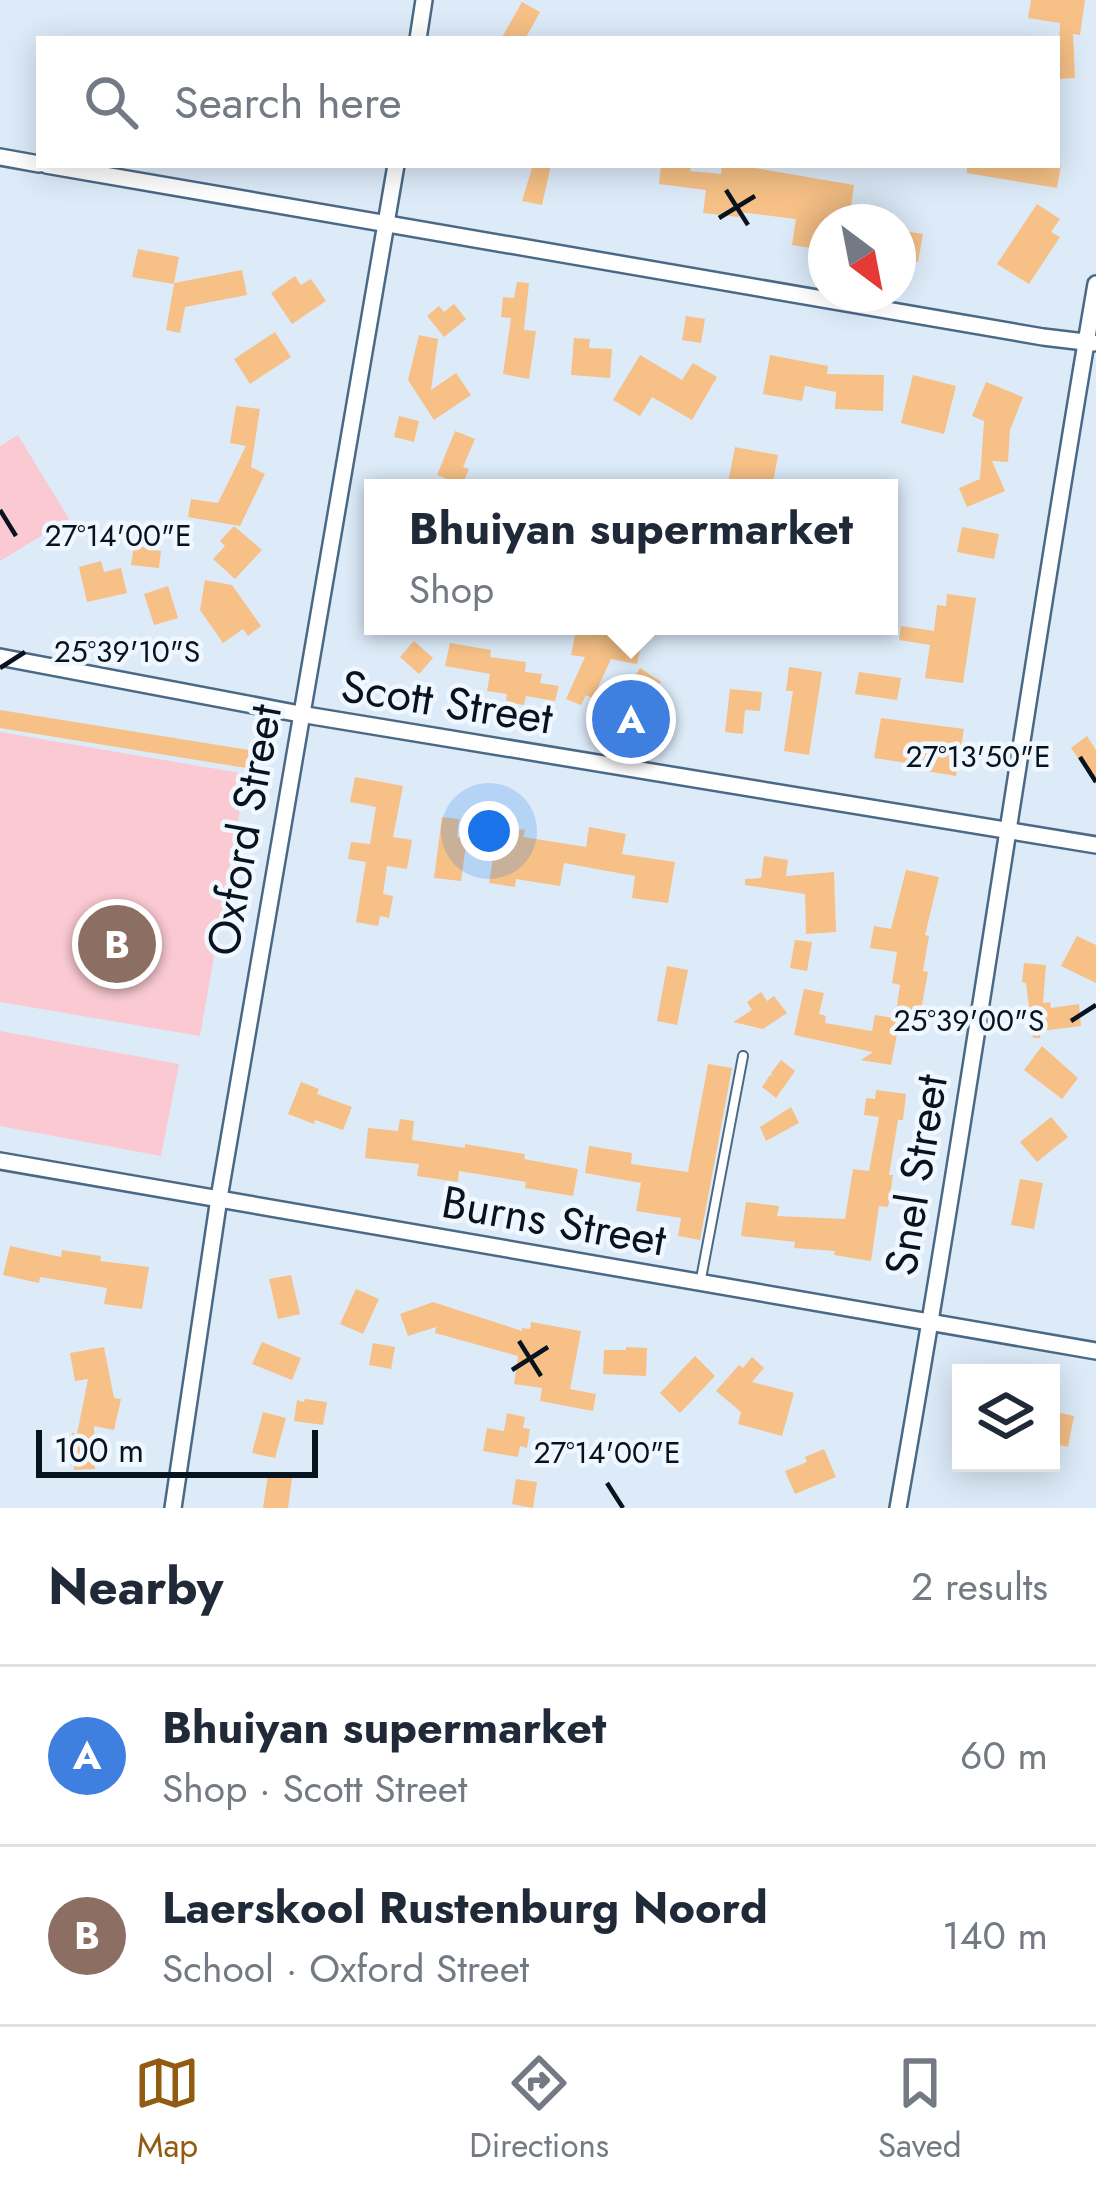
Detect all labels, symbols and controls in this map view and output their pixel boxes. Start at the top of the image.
search box [36,36,1060,168]
icon: search [78,69,144,135]
text: Search here [174,70,402,135]
north arrow [808,204,916,312]
popup [364,479,898,635]
text: Bhuiyan supermarket [409,496,853,561]
text: 27°14'00"E [44,514,192,557]
text: Shop [409,561,494,618]
text: 25°39'10"S [54,630,200,673]
street label: Scott Street [337,653,558,751]
pin: A [592,674,670,764]
street label: Oxford Street [190,699,298,961]
text: 27°13'50"E [906,735,1050,778]
your location [459,801,519,861]
pin: B [78,899,156,989]
text: 25°39'00"S [894,999,1044,1042]
street label: Snel Street [868,1070,964,1280]
street label: Burns Street [437,1169,672,1273]
map controls [952,1364,1060,1472]
button: layers [952,1364,1060,1472]
scale bar [36,1424,318,1477]
text: 100 m [54,1427,144,1474]
text: 27°14'00"E [533,1431,681,1474]
text: Nearby [48,1549,223,1623]
text: 2 results [911,1558,1048,1615]
text: Bhuiyan supermarket [162,1695,606,1760]
text: A [73,1727,101,1784]
text: 60 m [960,1727,1048,1784]
text: Shop · Scott Street [162,1760,467,1817]
text: Laerskool Rustenburg Noord [162,1875,768,1940]
text: B [74,1907,100,1964]
text: 140 m [942,1907,1048,1964]
text: School · Oxford Street [162,1940,529,1997]
tab: Map [134,2050,200,2169]
tab: Directions [469,2050,609,2169]
tab: Saved [878,2050,962,2169]

